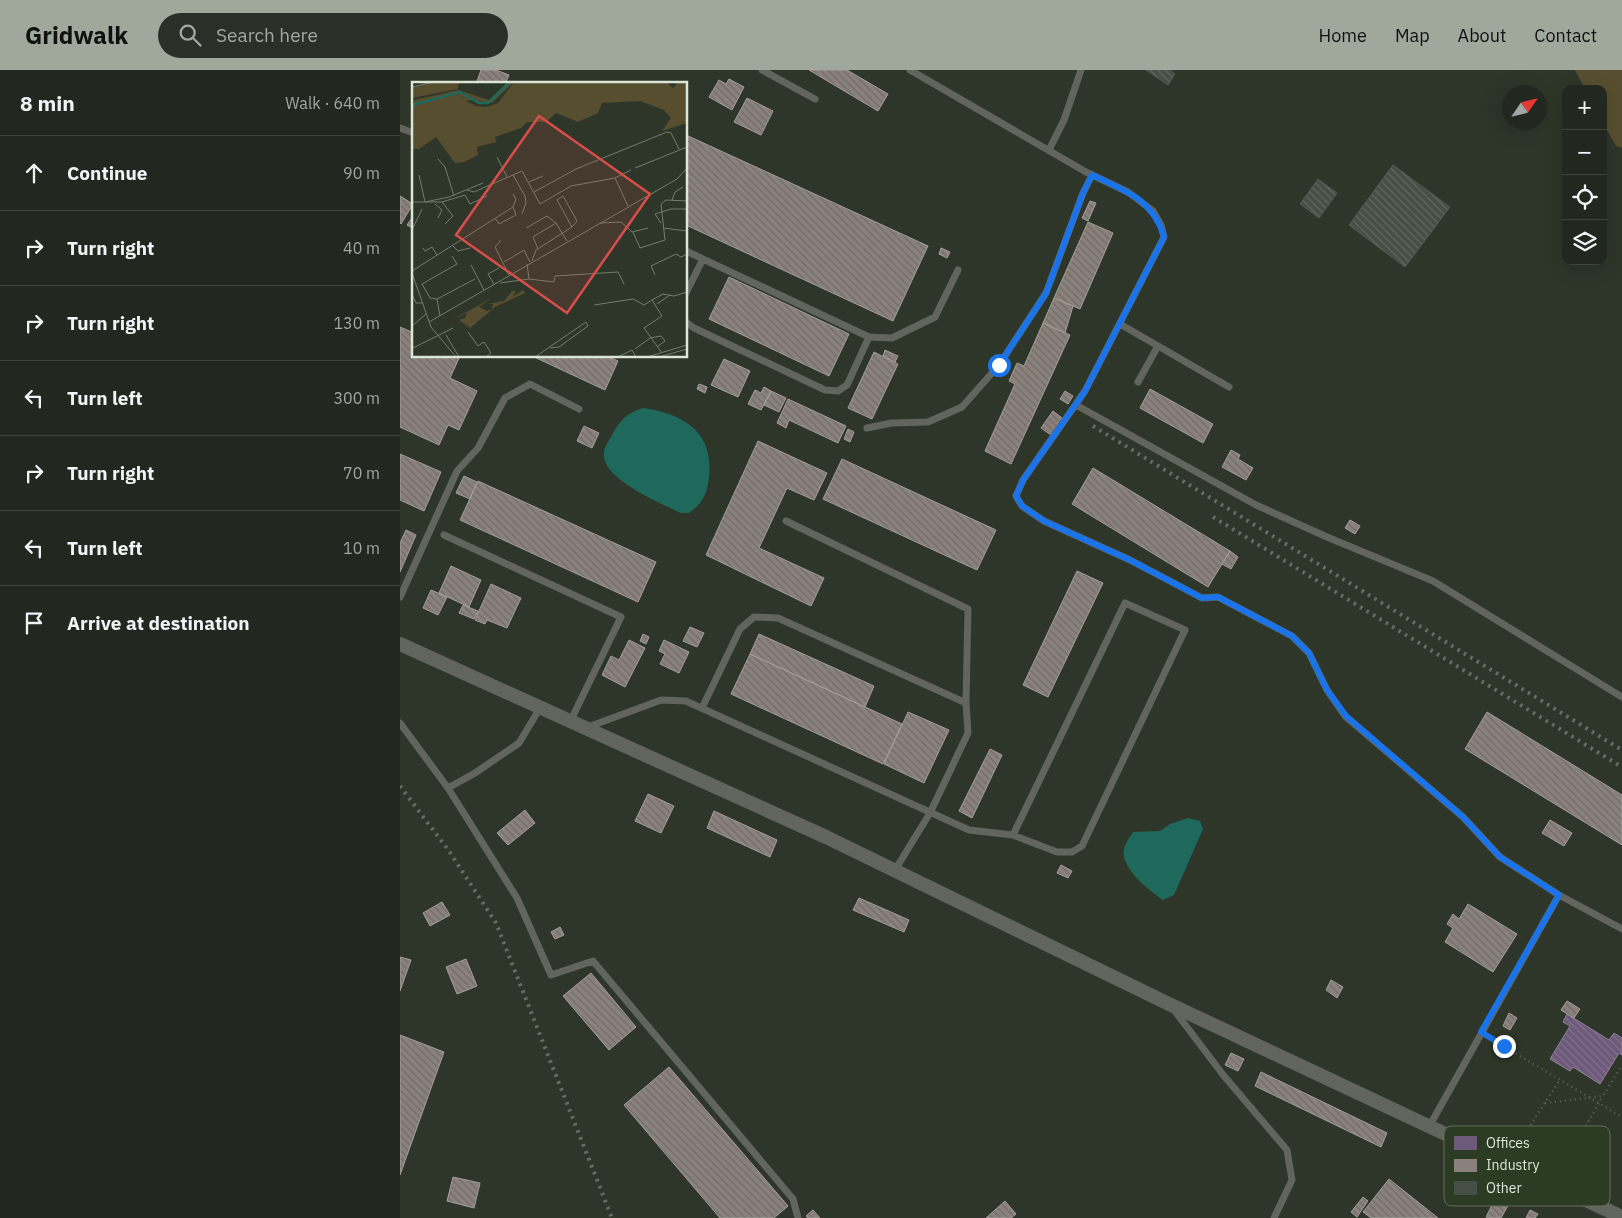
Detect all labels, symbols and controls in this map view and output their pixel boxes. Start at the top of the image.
search box [158,13,508,58]
text: Gridwalk [25,19,128,51]
icon: search [176,21,204,49]
text: Search here [216,23,318,47]
text: Home [1319,24,1367,47]
text: Map [1395,24,1430,47]
text: About [1458,24,1506,47]
text: Contact [1534,24,1597,47]
inset map [412,82,688,358]
north arrow [1502,85,1547,130]
map controls [1562,85,1607,265]
button: + [1562,85,1607,130]
text: 8 min [20,89,75,117]
text: Walk · 640 m [285,93,380,113]
button: − [1562,130,1607,175]
icon: ahead [20,159,48,187]
text: Continue [67,161,147,185]
text: 90 m [343,163,380,183]
button: locate [1562,175,1607,220]
button: layers [1562,220,1607,265]
icon: right [20,234,48,262]
text: Turn right [67,236,154,260]
text: 40 m [343,238,380,258]
icon: right [20,309,48,337]
text: Turn right [67,311,154,335]
text: 130 m [333,313,380,333]
route start [988,354,1011,377]
icon: left [20,384,48,412]
text: Turn left [67,386,143,410]
text: 300 m [333,388,380,408]
icon: right [20,459,48,487]
text: Turn right [67,461,154,485]
text: 70 m [343,463,380,483]
icon: left [20,534,48,562]
text: Turn left [67,536,143,560]
text: 10 m [343,538,380,558]
icon: arrive [20,609,48,637]
text: Arrive at destination [67,611,250,635]
route end [1493,1035,1516,1058]
legend [1444,1126,1610,1206]
text: Offices [1486,1134,1530,1152]
text: Industry [1486,1156,1540,1174]
text: Other [1486,1179,1522,1197]

